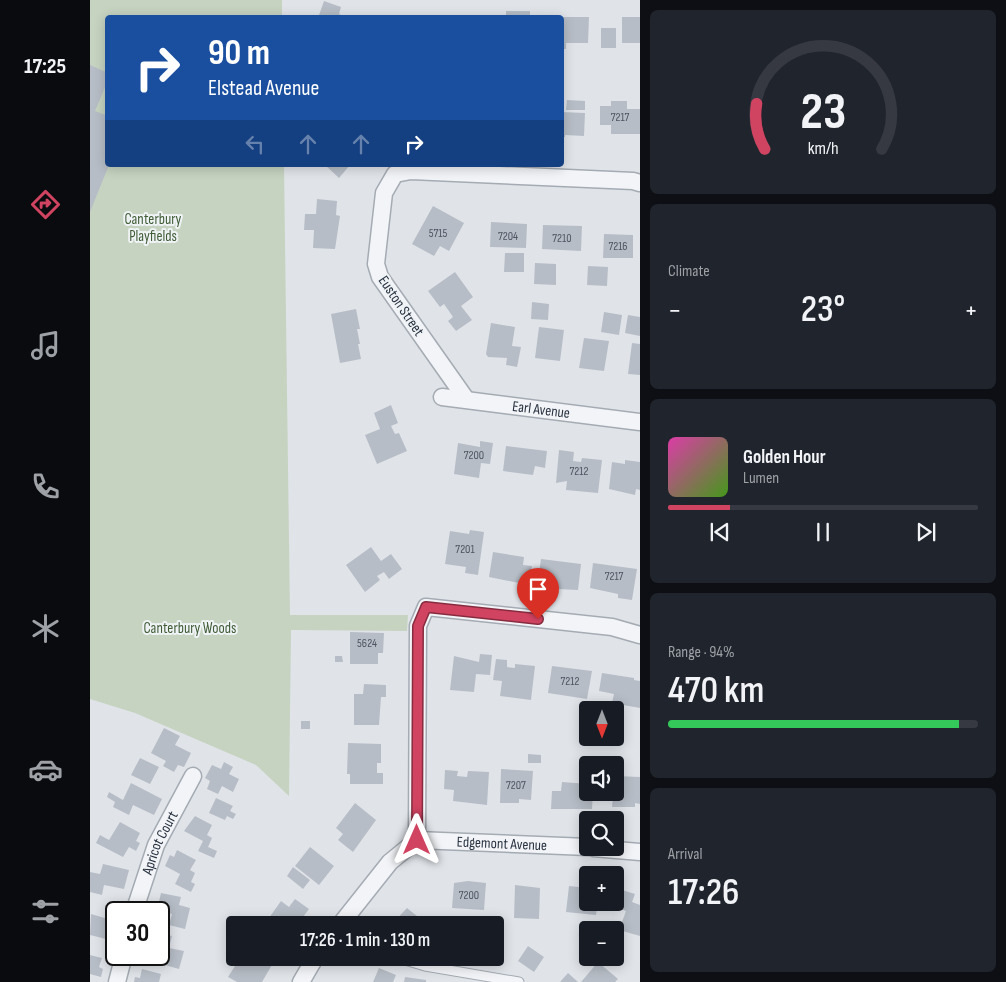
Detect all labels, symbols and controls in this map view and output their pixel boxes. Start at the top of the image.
text: 90 m [208,32,270,75]
icon: right [125,35,190,100]
text: 17:25 [24,53,66,80]
text: Elstead Avenue [208,75,319,102]
text: 23 [800,81,846,144]
house number: 7217 [611,110,630,125]
icon: left [241,130,269,158]
icon: ahead [294,130,322,158]
icon: ahead [347,130,375,158]
icon: right [400,130,428,158]
text: km/h [808,138,838,159]
icon: directions [28,187,63,222]
park label: Canterbury Playfields [125,210,182,246]
house number: 5715 [429,226,447,241]
house number: 7204 [498,229,518,244]
house number: 7210 [552,231,572,246]
house number: 7216 [608,239,628,254]
text: Climate [668,262,710,281]
street label: Euston Street [374,272,428,340]
text: 23° [801,287,845,332]
text: − [668,294,682,327]
text: + [964,294,978,327]
icon: music [28,328,63,363]
street label: Earl Avenue [511,396,571,423]
text: Golden Hour [743,446,826,469]
house number: 7200 [464,448,484,463]
house number: 7212 [569,464,589,479]
icon: phone [28,469,63,504]
text: Lumen [743,469,779,488]
icon: previous [706,518,734,546]
icon: pause [809,518,837,546]
icon: next [912,518,940,546]
house number: 7201 [455,542,475,557]
pin [517,568,559,619]
house number: 7217 [605,569,624,584]
icon: arrive [524,575,552,603]
icon: climate [28,611,63,646]
park label: Canterbury Woods [144,619,236,638]
house number: 5624 [357,636,377,651]
text: Range · 94% [668,643,735,662]
text: 470 km [668,668,764,713]
house number: 7212 [560,674,580,689]
north arrow [579,701,624,746]
map controls [579,701,624,966]
icon: car [28,752,63,787]
button: sound [579,756,624,801]
house number: 7207 [506,778,526,793]
street label: Apricot Court [137,807,182,878]
button: search [579,811,624,856]
position arrow [390,813,442,865]
street label: Edgemont Avenue [456,832,547,855]
text: Arrival [668,845,702,864]
button: + [579,866,624,911]
text: 17:26 [668,870,739,915]
house number: 7200 [459,888,479,903]
icon: filters [28,894,63,929]
speed limit sign: 30 [105,901,170,966]
button: − [579,921,624,966]
text: 17:26 · 1 min · 130 m [300,929,430,952]

